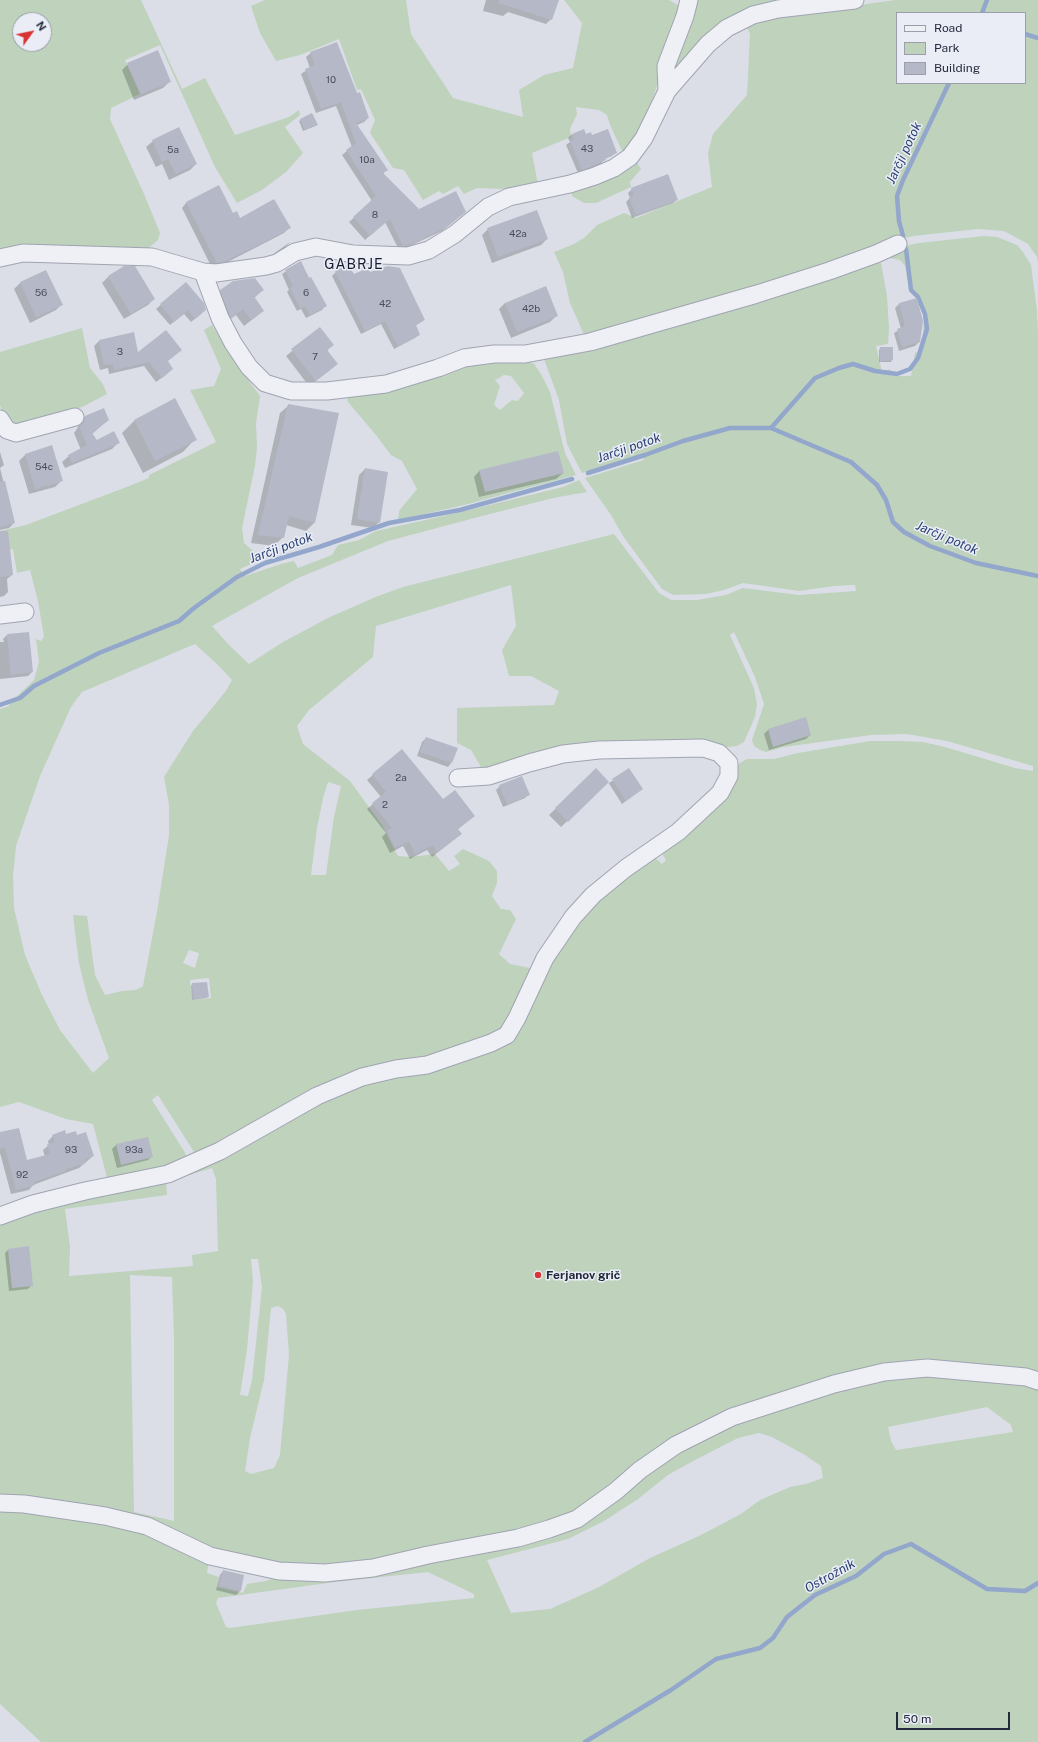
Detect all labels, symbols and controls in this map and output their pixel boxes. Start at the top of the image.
north arrow [12,12,52,52]
legend [896,12,1026,84]
text: N [34,19,49,33]
text: Road [934,21,962,35]
text: Park [934,41,960,55]
text: Building [934,61,980,75]
house number: 10 [326,74,336,86]
water label: Jarčji potok [883,120,925,186]
house number: 43 [581,143,593,155]
house number: 5a [167,144,179,156]
house number: 10a [359,154,375,166]
house number: 8 [372,209,378,221]
house number: 42a [509,228,527,240]
district label: GABRJE [324,257,384,273]
house number: 56 [35,287,47,299]
house number: 6 [303,287,309,299]
house number: 42 [379,298,391,310]
house number: 42b [522,303,540,315]
house number: 3 [117,346,123,358]
house number: 7 [312,351,318,363]
water label: Jarčji potok [595,430,663,466]
house number: 54c [35,461,53,473]
water label: Jarčji potok [913,518,981,558]
water label: Jarčji potok [247,529,315,567]
house number: 2a [395,772,407,784]
house number: 2 [382,799,388,811]
house number: 93 [65,1144,77,1156]
house number: 93a [125,1144,143,1156]
house number: 92 [16,1169,28,1181]
place label: Ferjanov grič [546,1268,620,1282]
marker: Ferjanov grič [533,1270,543,1280]
water label: Ostrožnik [802,1556,858,1596]
scale bar [898,1704,1012,1730]
text: 50 m [903,1712,931,1726]

